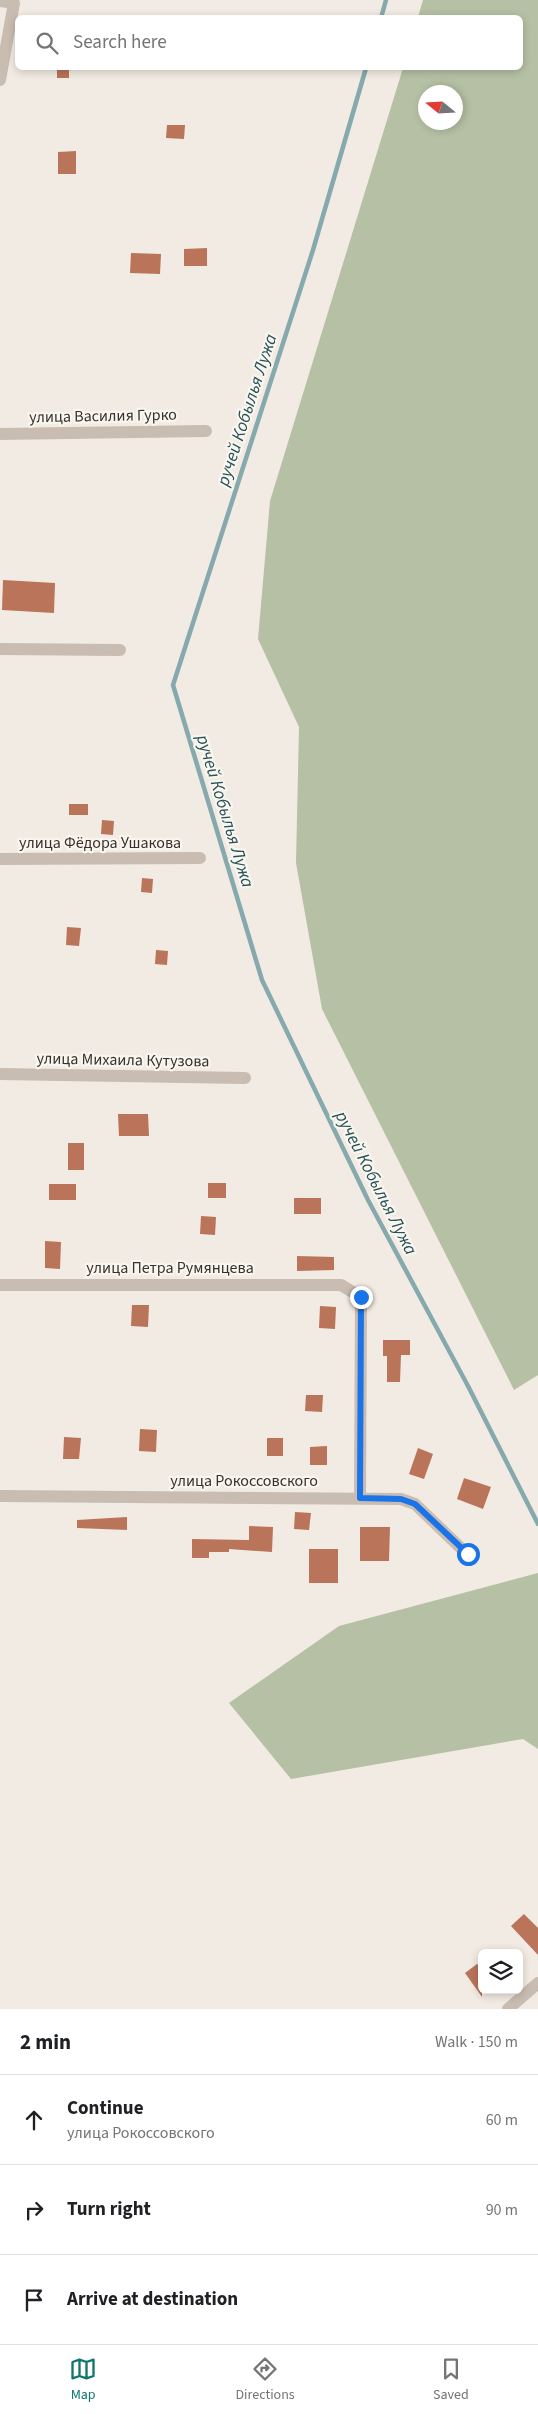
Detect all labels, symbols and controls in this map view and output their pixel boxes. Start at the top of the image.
search box [15,15,523,70]
icon: search [33,29,61,57]
text: Search here [73,29,167,56]
north arrow [418,85,463,130]
water label: ручей Кобылья Лужа [210,330,284,490]
street label: улица Василия Гурко [29,404,177,428]
water label: ручей Кобылья Лужа [190,730,260,891]
street label: улица Фёдора Ушакова [19,832,181,854]
street label: улица Михаила Кутузова [36,1047,210,1073]
water label: ручей Кобылья Лужа [328,1106,423,1260]
street label: улица Петра Румянцева [86,1257,254,1279]
route end [350,1286,373,1309]
street label: улица Рокоссовского [170,1470,318,1492]
route start [457,1543,480,1566]
map controls [478,1949,523,1994]
button: layers [478,1949,523,1994]
text: 2 min [20,2027,71,2057]
text: Walk · 150 m [435,2031,518,2053]
text: Continue [67,2095,144,2122]
icon: ahead [20,2106,48,2134]
text: 60 m [486,2109,518,2131]
text: улица Рокоссовского [67,2122,215,2144]
icon: right [20,2196,48,2224]
text: Turn right [67,2196,151,2223]
text: 90 m [486,2199,518,2221]
icon: arrive [20,2286,48,2314]
text: Arrive at destination [67,2286,238,2313]
tab: Map [69,2355,97,2405]
tab: Directions [235,2355,295,2405]
tab: Saved [433,2355,469,2405]

